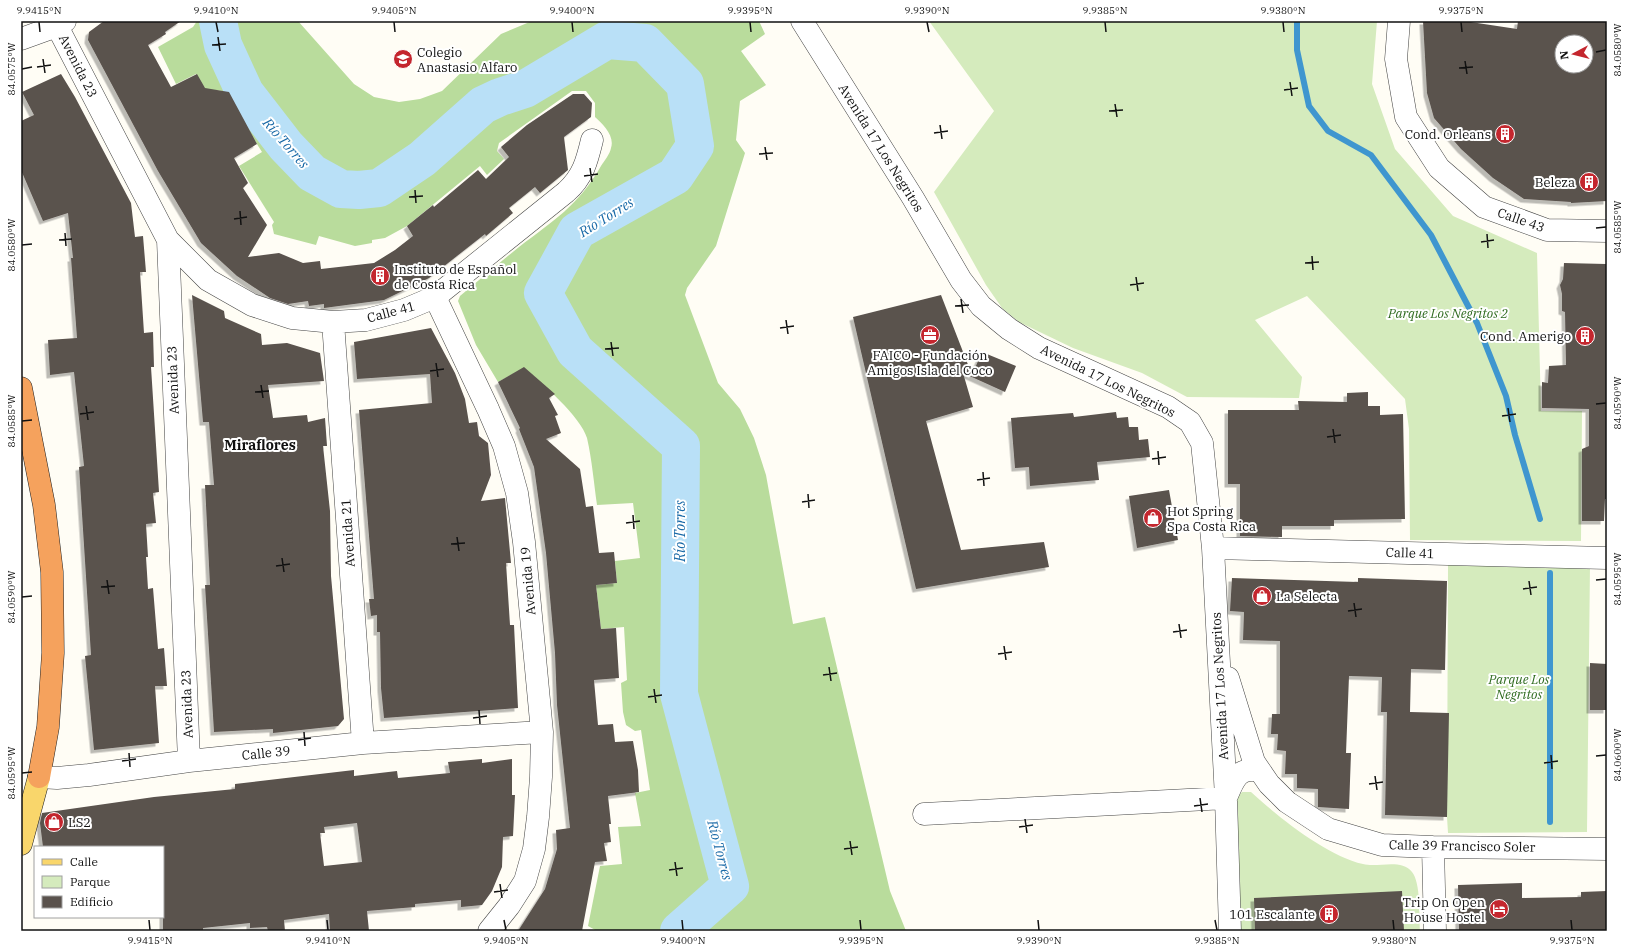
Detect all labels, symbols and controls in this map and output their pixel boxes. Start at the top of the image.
text: 9.9415°N [16,4,62,17]
text: 9.9410°N [193,4,239,17]
text: 9.9405°N [371,4,417,17]
text: 9.9400°N [549,4,595,17]
text: 9.9395°N [727,4,773,17]
text: 9.9390°N [904,4,950,17]
text: 9.9385°N [1082,4,1128,17]
text: 9.9380°N [1260,4,1306,17]
text: 9.9375°N [1438,4,1484,17]
text: 84.0580°W [1611,23,1624,77]
street label: Avenida 23 [55,32,101,100]
north arrow [1554,34,1594,74]
text: 84.0575°W [5,42,18,96]
place label: Colegio Anastasio Alfaro [417,44,517,76]
school or university icon: Colegio Anastasio Alfaro [392,48,414,70]
text: N [1557,50,1572,60]
street label: Avenida 17 Los Negritos [835,81,927,215]
water label: Río Torres [258,113,313,173]
building icon: Cond. Orleans [1494,123,1516,145]
place label: Cond. Orleans [1405,126,1491,143]
building icon: Beleza [1578,171,1600,193]
place label: Beleza [1535,174,1575,191]
water label: Río Torres [574,193,637,241]
text: 84.0585°W [1611,200,1624,254]
street label: Calle 43 [1495,204,1547,236]
text: 84.0580°W [5,218,18,272]
place label: Instituto de Español de Costa Rica [394,261,517,293]
building icon: Instituto de Español de Costa Rica [369,265,391,287]
street label: Calle 41 [365,297,417,327]
park label: Parque Los Negritos 2 [1387,305,1508,322]
office icon: FAICO - Fundación Amigos Isla del Coco [919,324,941,346]
building icon: Cond. Amerigo [1574,325,1596,347]
place label: Cond. Amerigo [1480,328,1571,345]
street label: Avenida 17 Los Negritos [1038,341,1178,421]
street label: Avenida 23 [163,346,183,414]
place label: FAICO - Fundación Amigos Isla del Coco [867,347,993,379]
text: 84.0590°W [1611,376,1624,430]
text: 84.0585°W [5,394,18,448]
district label: Miraflores [224,436,296,454]
street label: Avenida 21 [337,498,359,568]
water label: Río Torres [671,500,689,563]
place label: Hot Spring Spa Costa Rica [1167,503,1256,535]
shop icon: Hot Spring Spa Costa Rica [1142,507,1164,529]
street label: Calle 41 [1385,544,1435,562]
street label: Avenida 19 [517,546,539,616]
text: 84.0595°W [1611,552,1624,606]
text: 84.0590°W [5,570,18,624]
shop icon: La Selecta [1251,585,1273,607]
place label: La Selecta [1276,588,1338,605]
street label: Avenida 17 Los Negritos [1208,612,1232,760]
street label: Avenida 23 [177,670,197,738]
park label: Parque Los Negritos [1488,671,1550,703]
text: 84.0600°W [1611,728,1624,782]
street label: Calle 39 [241,742,291,764]
text: 84.0595°W [5,746,18,800]
shop icon: LS2 [43,811,65,833]
place label: LS2 [68,814,91,831]
water label: Río Torres [703,817,737,883]
street label: Calle 39 Francisco Soler [1389,836,1536,856]
legend [34,846,164,918]
text: Calle [70,854,98,869]
text: Parque [70,874,110,889]
text: Edificio [70,894,113,909]
place label: Trip On Open House Hostel [1403,894,1485,926]
hotel icon: Trip On Open House Hostel [1488,898,1510,920]
building icon: 101 Escalante [1318,903,1340,925]
place label: 101 Escalante [1229,906,1315,923]
text: 9.9415°N [127,934,173,947]
text: 9.9410°N [305,934,351,947]
text: 9.9405°N [483,934,529,947]
text: 9.9400°N [660,934,706,947]
text: 9.9395°N [838,934,884,947]
text: 9.9390°N [1016,934,1062,947]
text: 9.9385°N [1194,934,1240,947]
text: 9.9380°N [1371,934,1417,947]
text: 9.9375°N [1549,934,1595,947]

